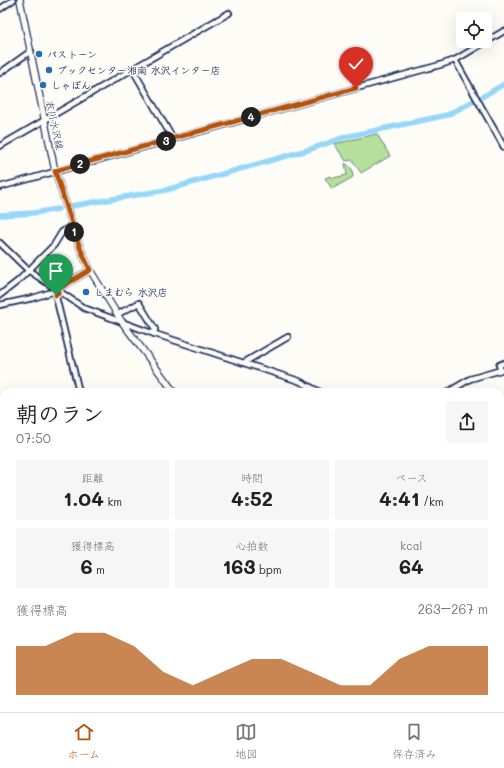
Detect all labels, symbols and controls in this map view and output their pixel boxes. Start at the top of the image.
map controls [456,12,492,48]
button: locate [456,12,492,48]
place label: パストーン [47,47,97,61]
pin [339,47,373,88]
marker: パストーン [34,49,44,59]
icon: check [345,53,367,75]
place label: ブックセンター湘南 水沢インター店 [57,63,221,77]
marker: ブックセンター湘南 水沢インター店 [44,65,54,75]
place label: しゃぼん [51,78,91,92]
marker: しゃぼん [38,80,48,90]
street label: 衣川水沢線 [43,99,67,151]
pin: 4 [241,107,261,127]
text: 4 [248,109,254,124]
pin: 3 [156,131,176,151]
text: 3 [163,133,169,148]
pin: 2 [70,154,90,174]
text: 2 [77,156,83,171]
pin: 1 [64,222,84,242]
text: 1 [72,224,76,239]
pin [39,254,73,295]
icon: arrive [45,260,67,282]
place label: しまむら 水沢店 [94,285,168,299]
marker: しまむら 水沢店 [81,287,91,297]
text: 朝のラン [16,399,104,428]
button: share [446,401,488,443]
text: 07:50 [16,429,51,446]
text: 距離 [82,470,104,485]
text: 時間 [241,470,263,485]
text: ペース [395,470,427,485]
text: 1.04 [63,485,104,511]
text: 4:52 [231,485,273,511]
text: 4:41 [379,485,420,511]
text: km [104,494,122,509]
text: /km [420,494,444,509]
text: 獲得標高 [71,538,115,553]
text: 心拍数 [235,538,268,553]
text: kcal [400,538,422,553]
text: 6 [80,553,93,579]
text: 163 [222,553,255,579]
text: 64 [399,553,424,579]
text: m [93,562,105,577]
text: bpm [255,562,282,577]
text: 263–267 m [418,600,488,617]
text: 獲得標高 [16,601,68,618]
tab: ホーム [68,721,100,761]
tab: 地図 [235,721,257,761]
tab: 保存済み [392,721,436,761]

